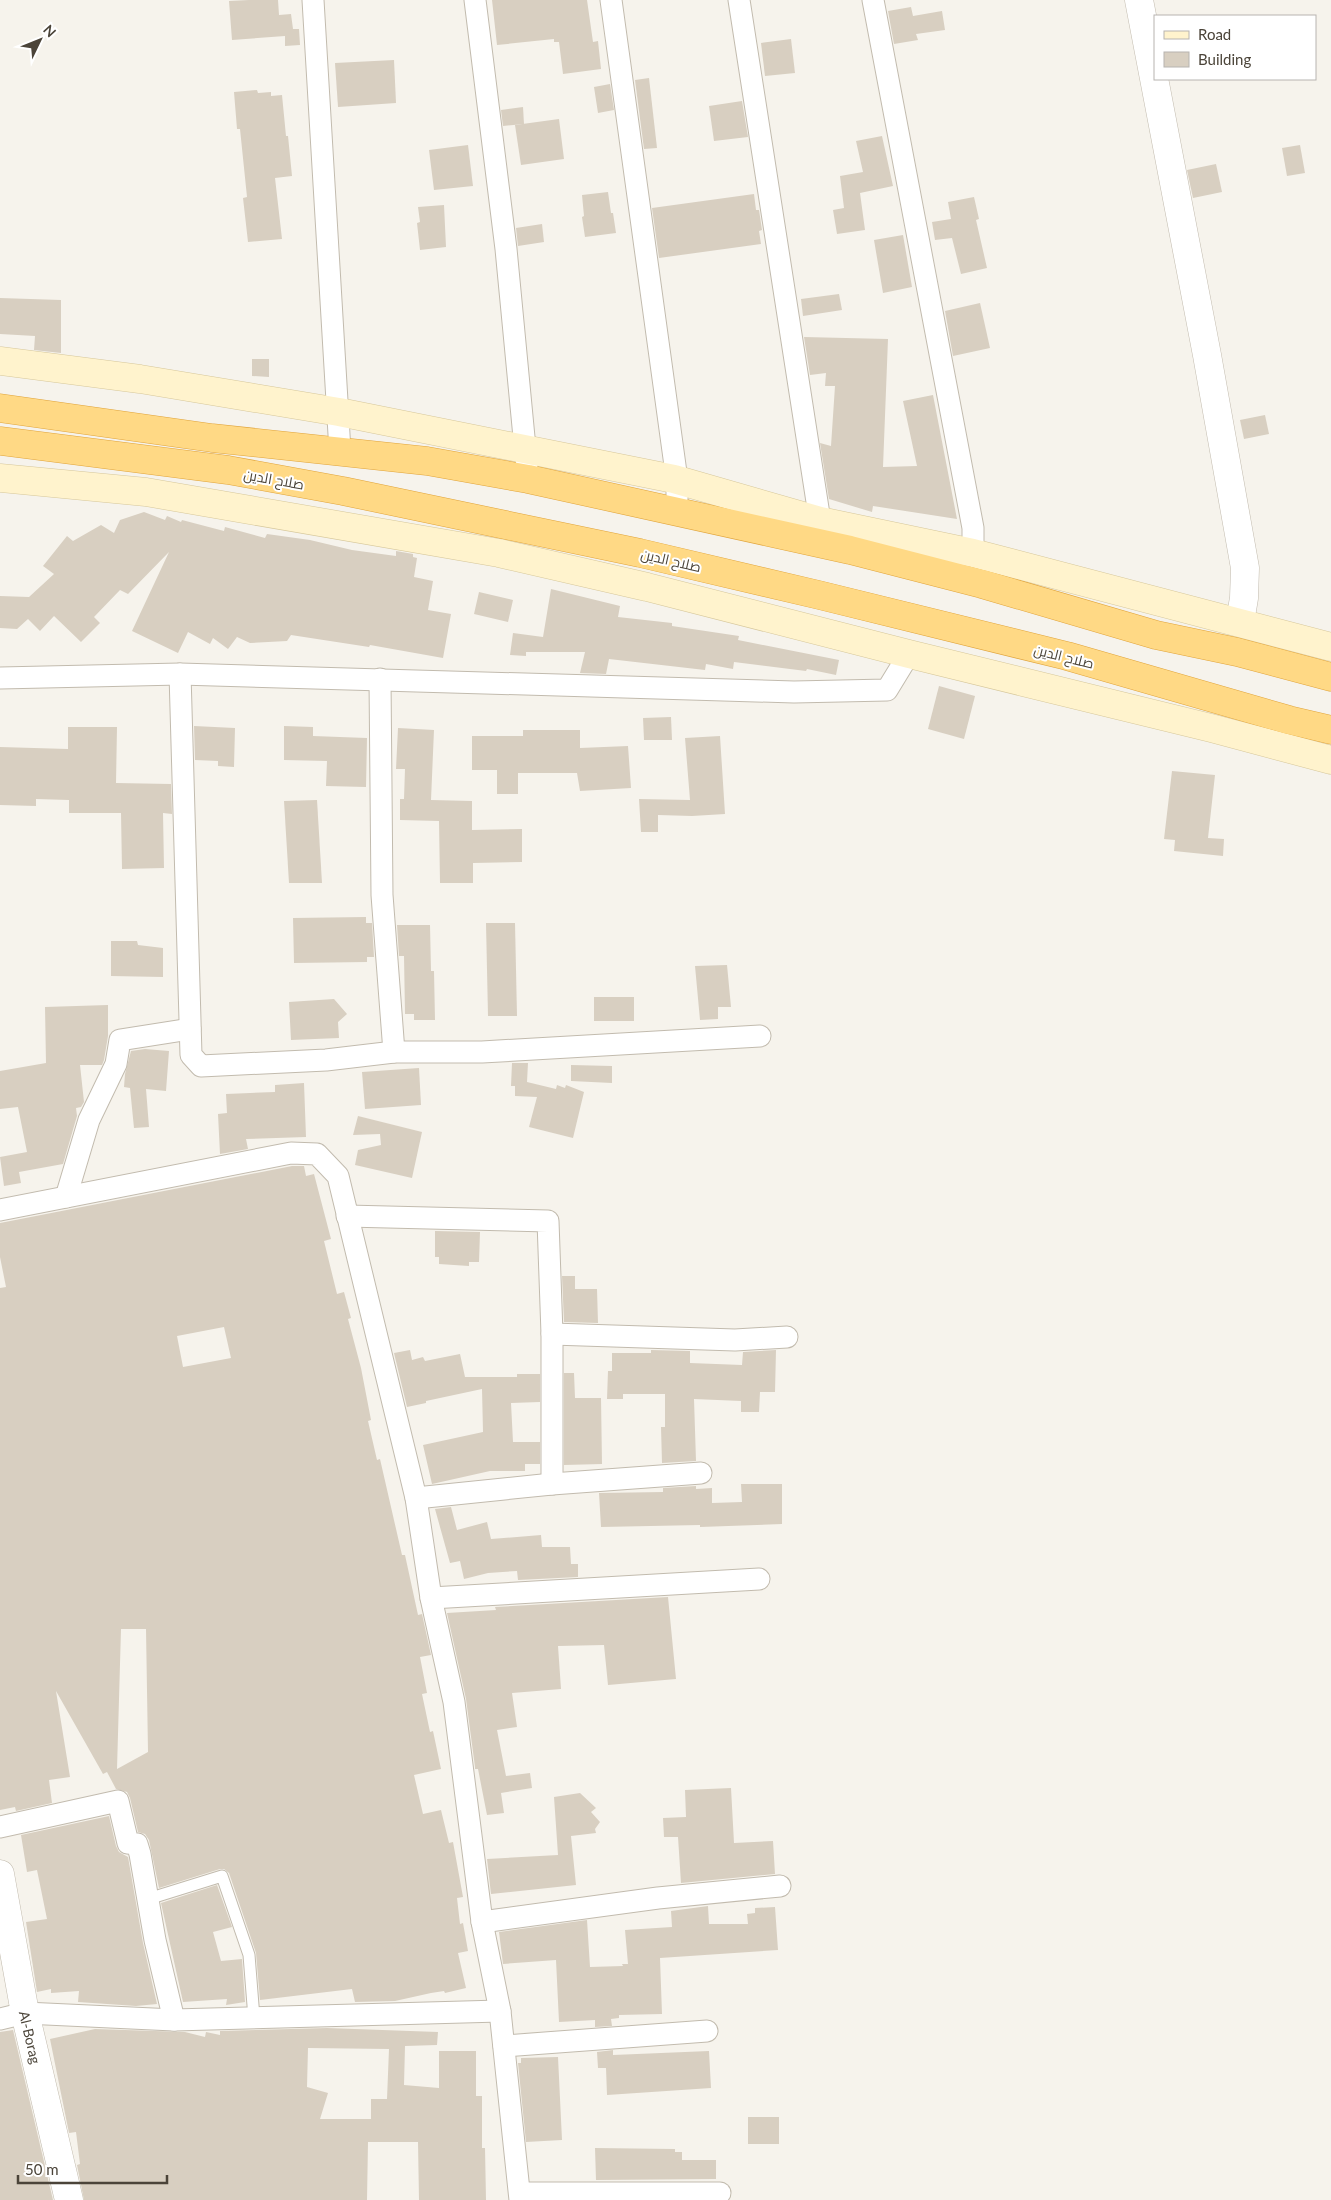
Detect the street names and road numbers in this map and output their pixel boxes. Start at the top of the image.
street label: صلاح الدين [242,465,306,494]
street label: صلاح الدين [639,545,703,576]
street label: صلاح الدين [1032,640,1096,673]
street label: Al-Borag [16,2009,45,2065]

